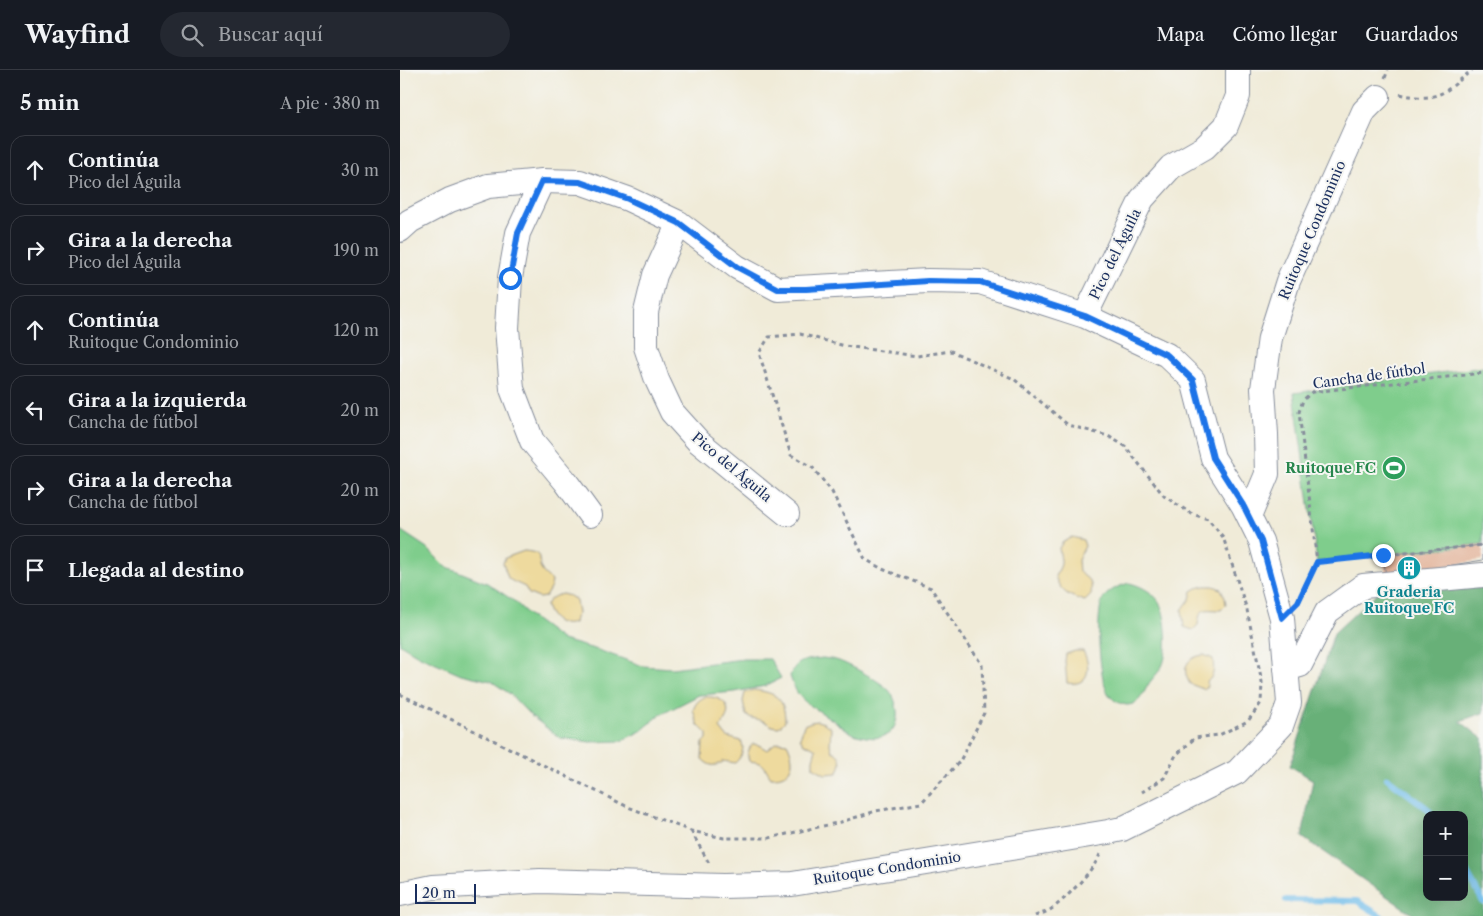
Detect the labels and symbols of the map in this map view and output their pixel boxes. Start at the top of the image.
street label: Ruitoque Condominio [1275,158,1349,302]
street label: Pico del Águila [1085,205,1145,302]
route start [499,267,522,290]
street label: Cancha de fútbol [1311,359,1427,393]
street label: Pico del Águila [688,428,776,506]
sports icon: Ruitoque FC [1381,455,1407,481]
place label: Ruitoque FC [1285,459,1376,477]
route end [1372,544,1395,567]
building icon: Graderia Ruitoque FC [1396,555,1422,581]
place label: Graderia Ruitoque FC [1364,583,1454,617]
street label: Ruitoque Condominio [812,847,962,889]
scale bar [415,881,476,904]

